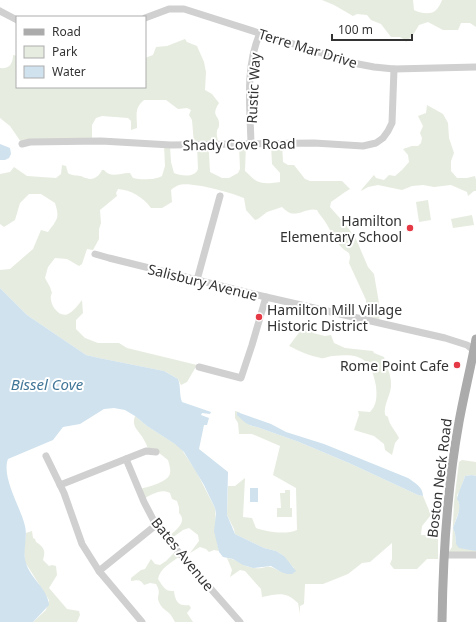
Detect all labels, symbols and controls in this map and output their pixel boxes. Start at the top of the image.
legend [16,16,146,88]
scale bar [332,16,412,42]
text: 100 m [338,21,373,38]
text: Road [52,23,81,40]
street label: Terre Mar Drive [256,24,360,72]
text: Park [52,43,78,60]
street label: Rustic Way [242,51,264,124]
text: Water [52,63,86,80]
street label: Shady Cove Road [182,134,296,154]
place label: Hamilton Elementary School [280,211,402,246]
marker: Hamilton Elementary School [405,223,415,233]
street label: Salisbury Avenue [146,259,260,305]
place label: Hamilton Mill Village Historic District [267,300,402,335]
marker: Hamilton Mill Village Historic District [254,312,264,322]
place label: Rome Point Cafe [340,356,449,375]
marker: Rome Point Cafe [452,360,462,370]
water label: Bissel Cove [11,374,84,394]
street label: Boston Neck Road [422,417,456,539]
street label: Bates Avenue [147,513,219,595]

